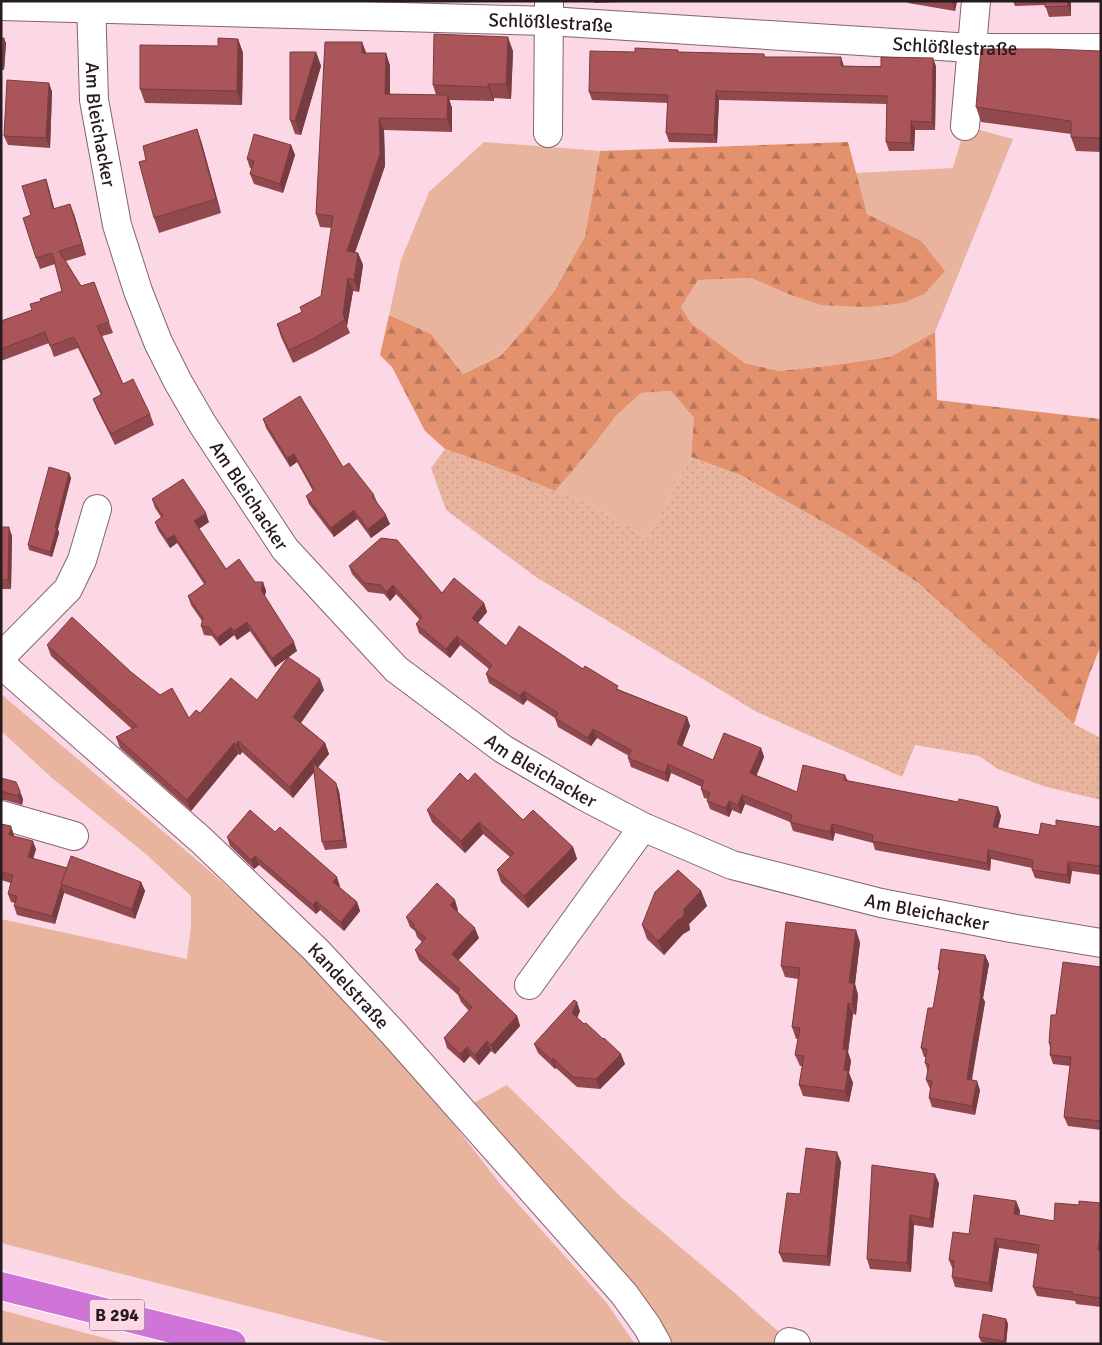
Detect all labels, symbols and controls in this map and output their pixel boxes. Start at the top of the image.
street label: Schlößlestraße [488,8,614,38]
street label: Schlößlestraße [892,32,1017,61]
street label: Am Bleichacker [80,62,121,189]
street label: Am Bleichacker [204,437,293,555]
street label: Am Bleichacker [480,729,601,814]
street label: Am Bleichacker [862,888,991,937]
street label: Kandelstraße [302,938,394,1034]
road number: B 294 [90,1300,144,1330]

